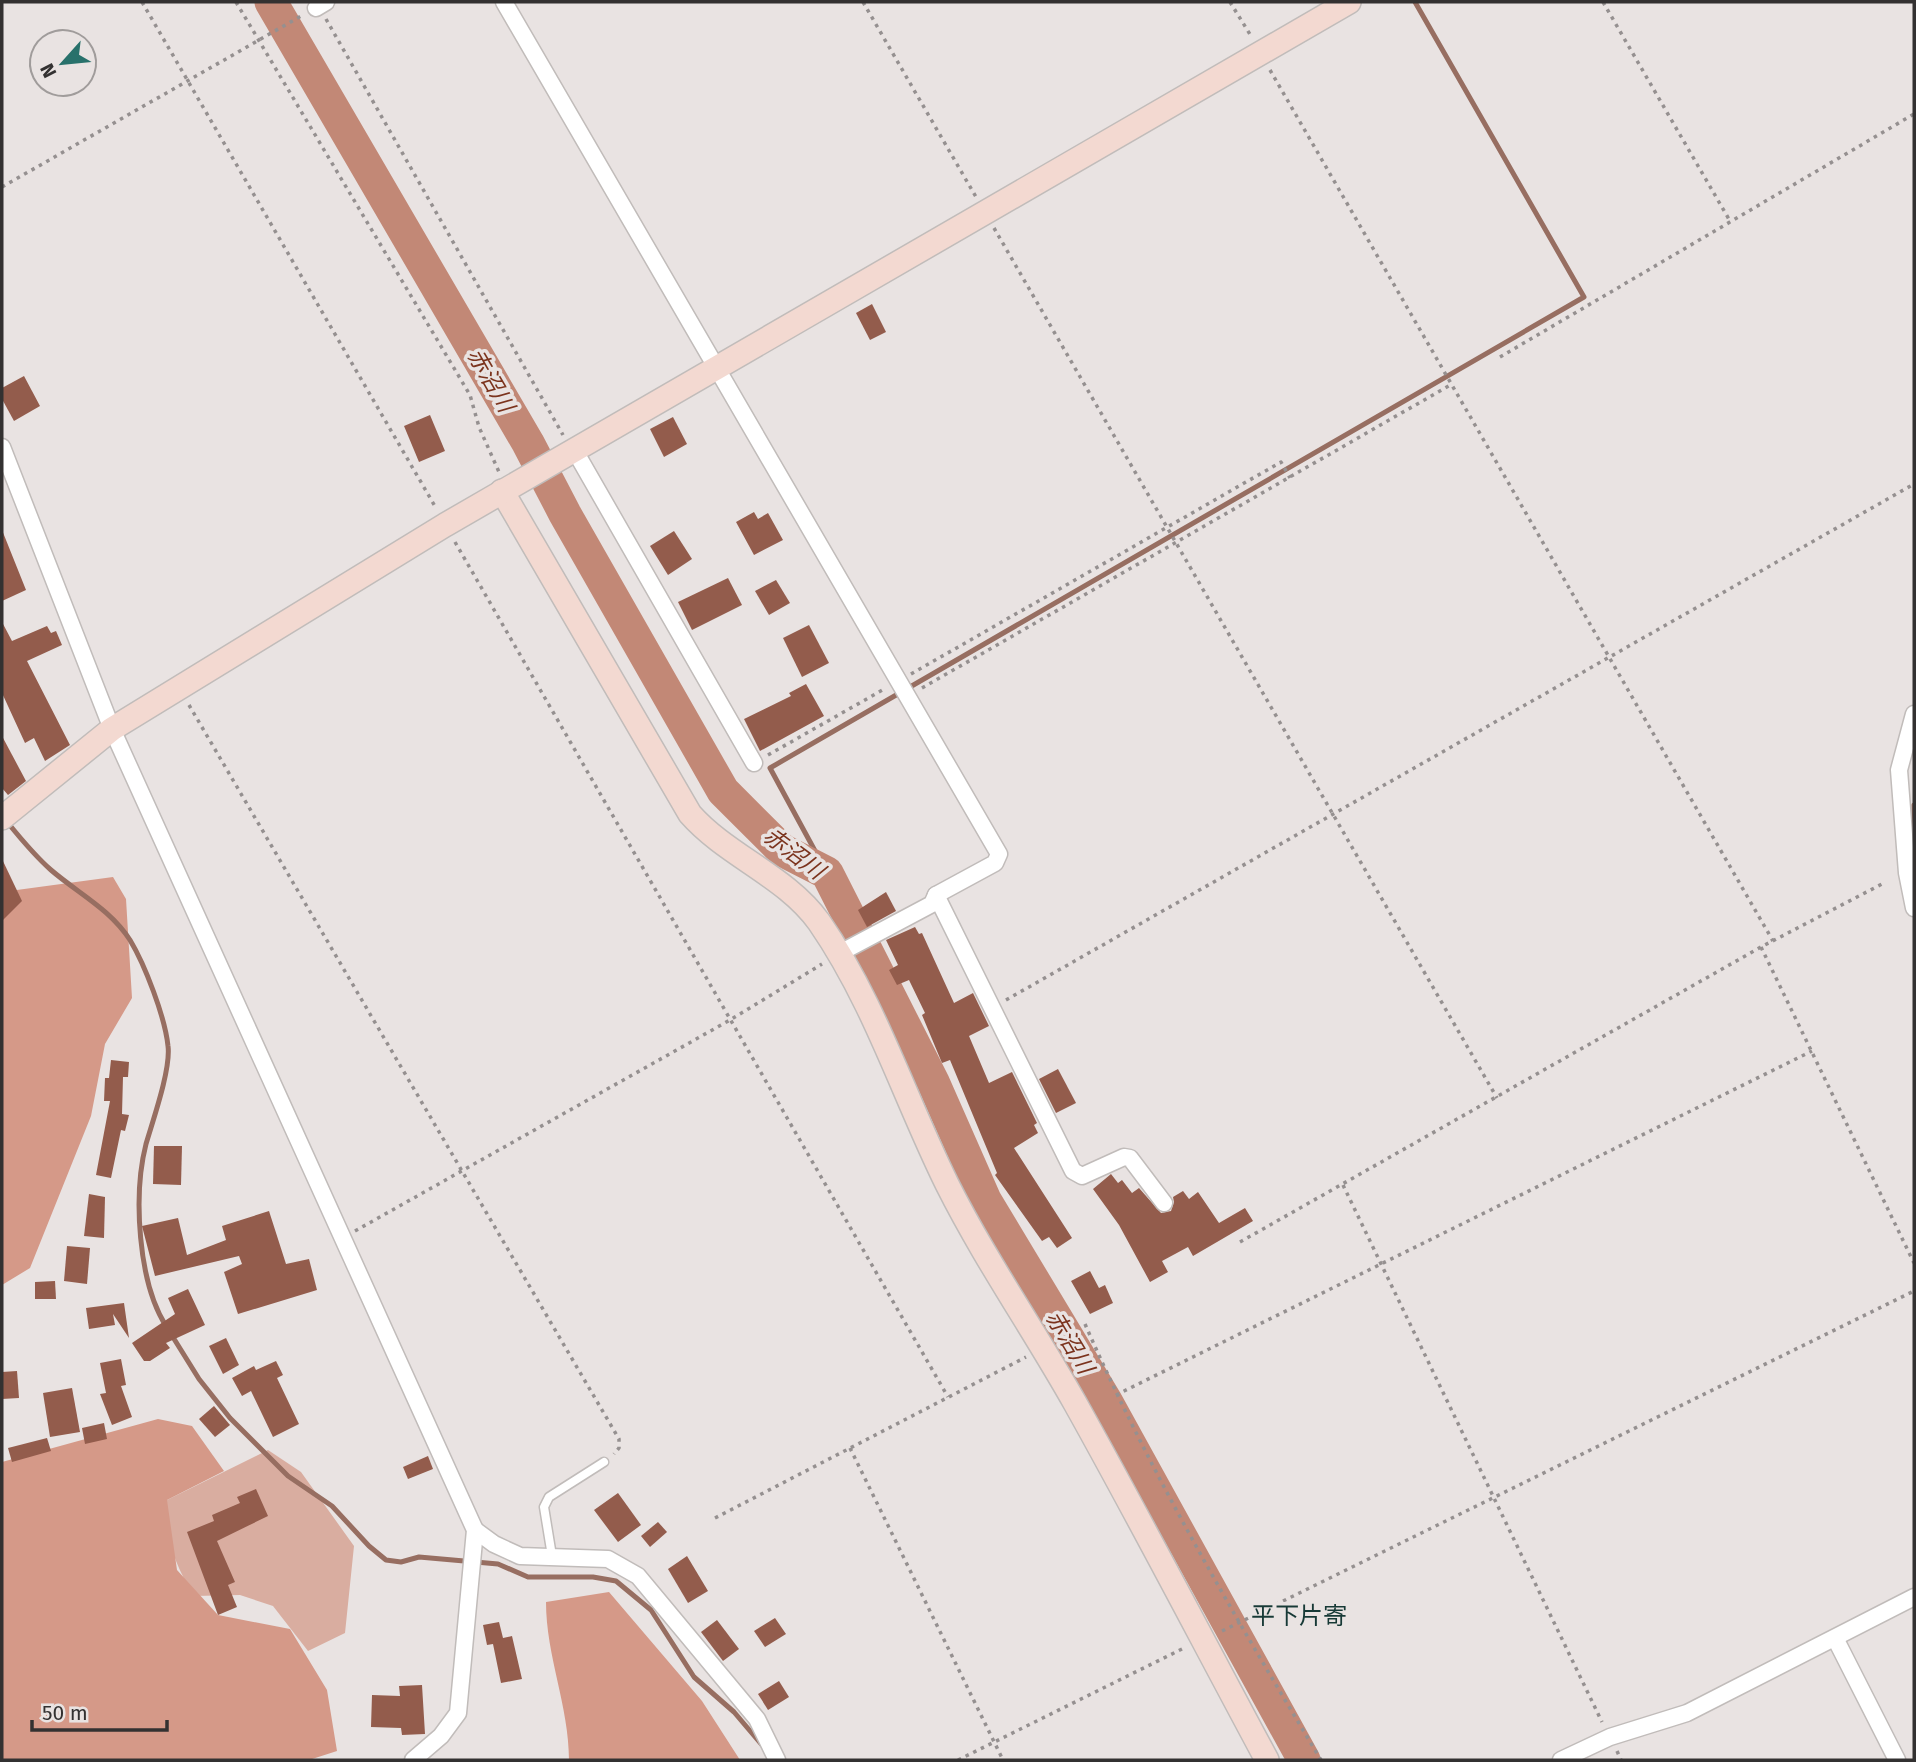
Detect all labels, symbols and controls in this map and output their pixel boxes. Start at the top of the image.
north arrow [28,28,98,98]
text: N [35,60,61,81]
water label: 赤沼川 [462,343,522,419]
water label: 赤沼川 [758,821,832,887]
water label: 赤沼川 [1040,1305,1101,1381]
district label: 平下片寄 [1251,1602,1347,1630]
scale bar [32,1688,166,1732]
text: 50 m [42,1700,88,1726]

